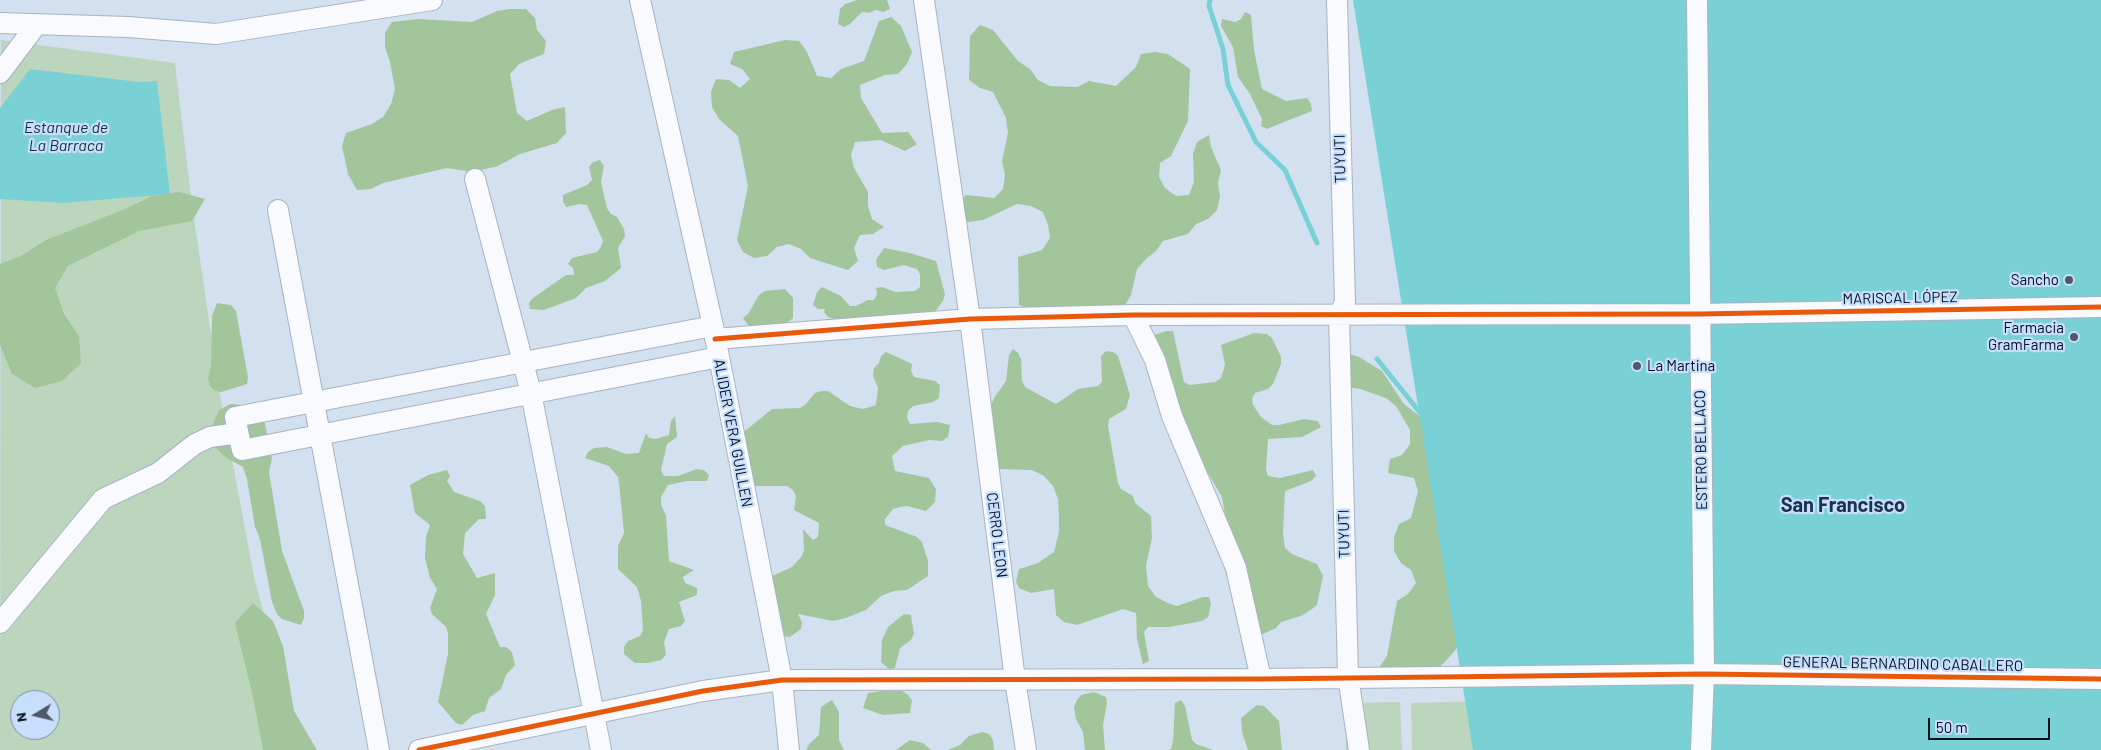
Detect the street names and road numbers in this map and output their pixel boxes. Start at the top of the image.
street label: TUYUTI [1331,134,1349,184]
street label: MARISCAL LÓPEZ [1842,288,1958,308]
street label: ALIDER VERA GUILLEN [710,357,756,509]
street label: ESTERO BELLACO [1691,390,1711,510]
street label: CERRO LEON [983,491,1011,579]
street label: TUYUTI [1335,509,1353,559]
street label: GENERAL BERNARDINO CABALLERO [1783,653,2023,675]

